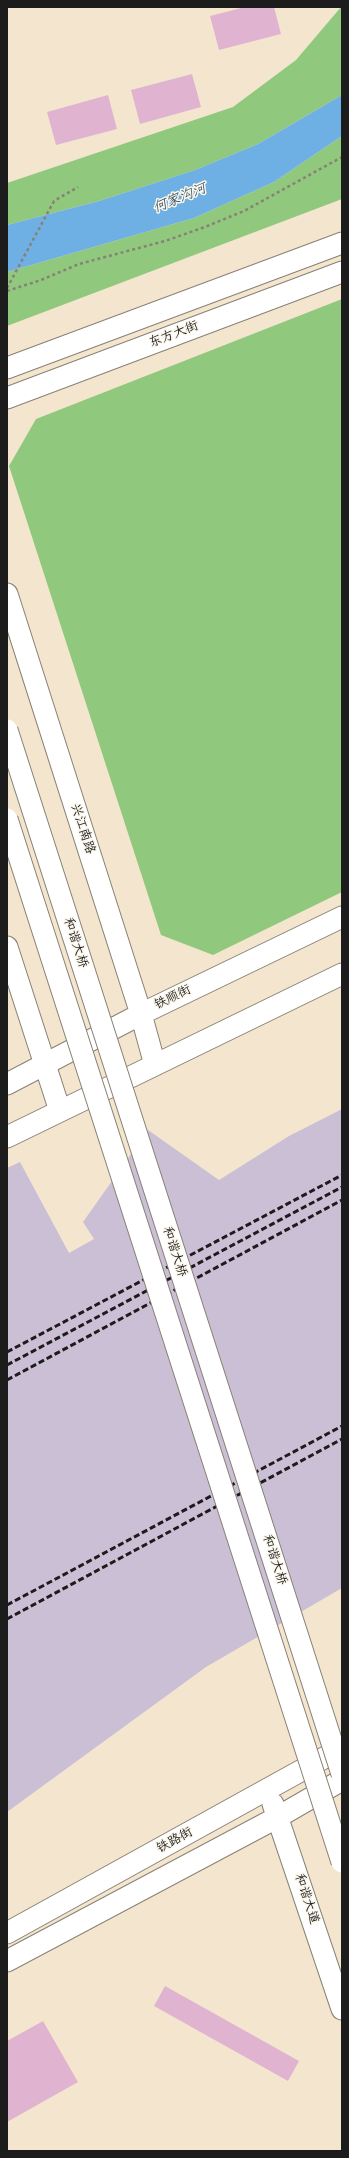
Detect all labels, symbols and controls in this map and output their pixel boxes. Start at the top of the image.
water label: 何家沟河 [151,181,209,217]
street label: 东方大街 [147,318,201,352]
street label: 兴江南路 [67,802,97,856]
street label: 和谐大桥 [60,916,90,970]
street label: 铁顺街 [152,982,194,1014]
street label: 和谐大桥 [159,1225,189,1279]
street label: 和谐大桥 [259,1533,289,1587]
street label: 铁路街 [154,1825,196,1857]
street label: 和谐大道 [291,1872,321,1926]

